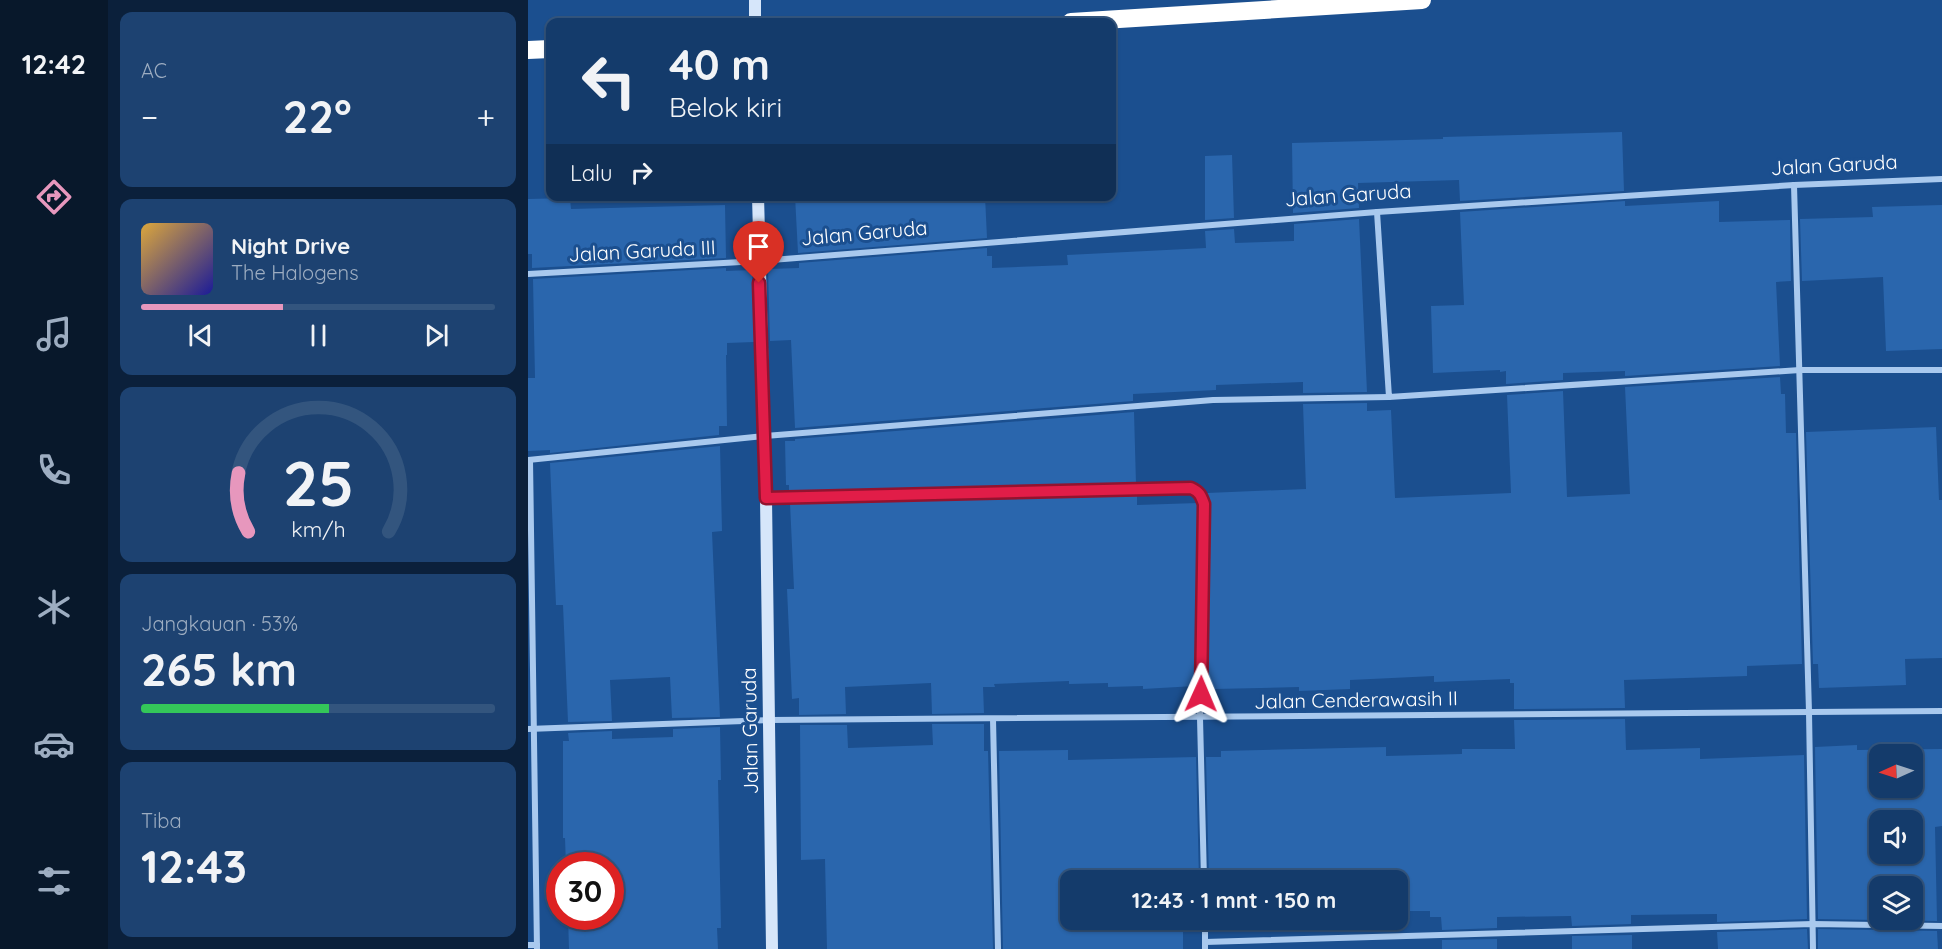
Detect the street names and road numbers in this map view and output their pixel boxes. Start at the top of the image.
street label: Jalan Garuda [1770,149,1898,180]
street label: Jalan Garuda [1284,178,1412,211]
street label: Jalan Garuda [800,215,928,250]
street label: Jalan Garuda III [568,234,716,267]
street label: Jalan Garuda [736,667,763,795]
street label: Jalan Cenderawasih II [1254,685,1458,714]

